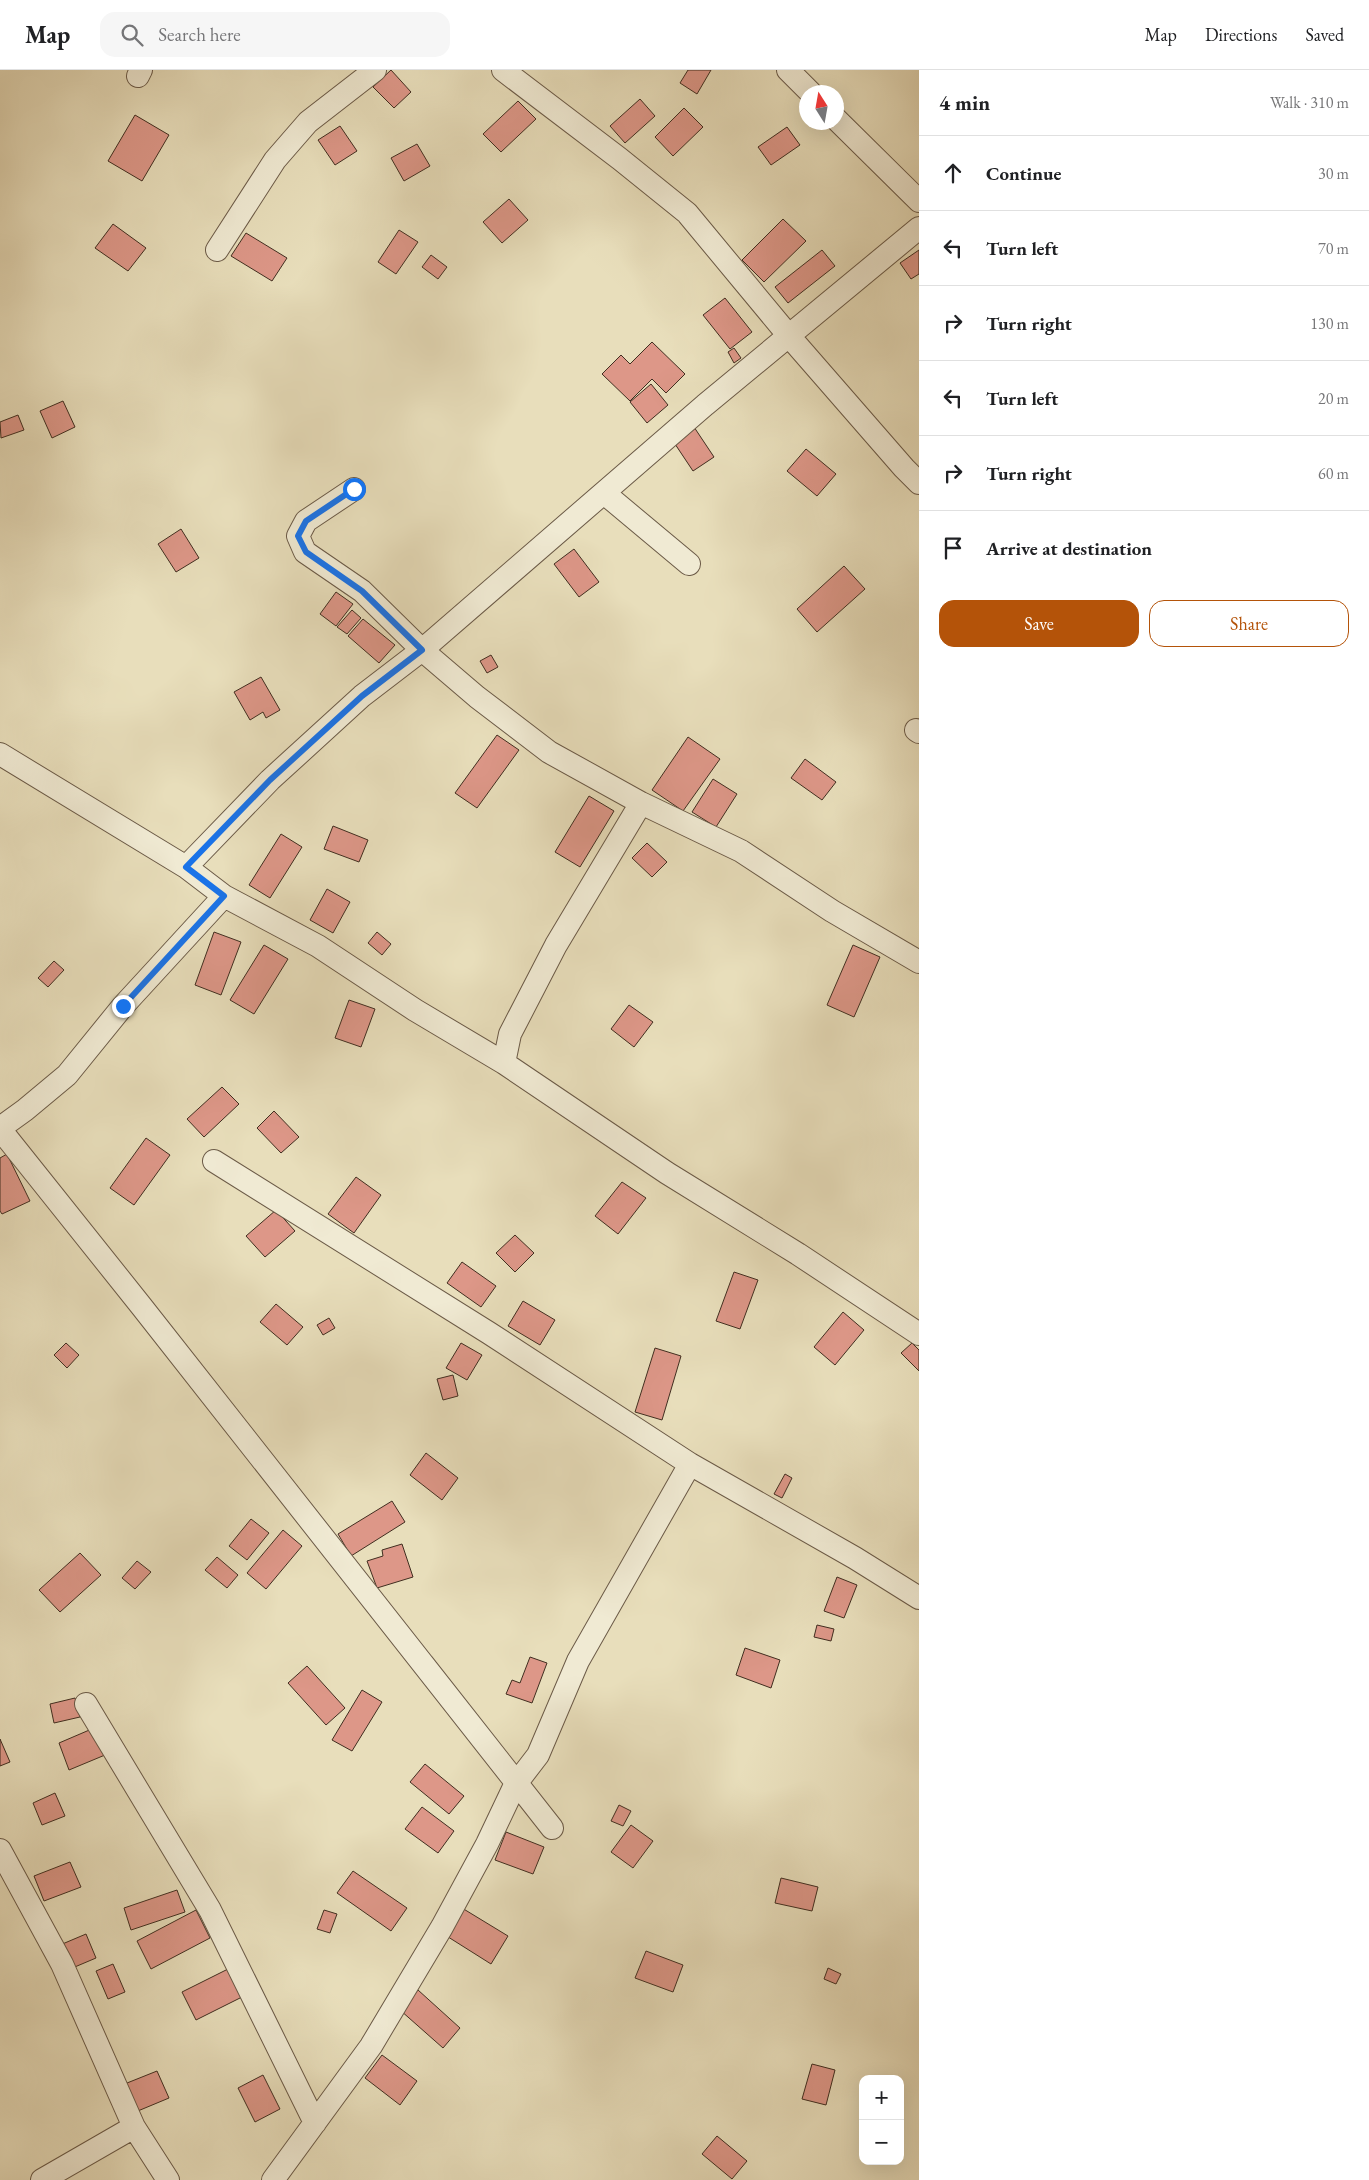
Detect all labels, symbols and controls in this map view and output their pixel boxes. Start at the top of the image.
search box [100,12,450,57]
text: Map [25,19,70,50]
icon: search [118,21,146,49]
text: Search here [158,22,241,47]
text: Map [1145,23,1177,46]
text: Directions [1205,23,1277,46]
text: Saved [1305,23,1344,46]
north arrow [799,85,844,130]
text: 4 min [939,89,990,116]
text: Walk · 310 m [1270,92,1349,113]
icon: ahead [939,159,967,187]
text: Continue [986,161,1061,186]
text: 30 m [1318,163,1349,184]
icon: left [939,234,967,262]
text: Turn left [986,236,1058,261]
text: 70 m [1318,238,1349,259]
icon: right [939,309,967,337]
text: Turn right [986,311,1072,336]
text: 130 m [1310,313,1349,334]
icon: left [939,384,967,412]
text: Turn left [986,386,1058,411]
text: 20 m [1318,388,1349,409]
icon: right [939,459,967,487]
text: Turn right [986,461,1072,486]
text: 60 m [1318,463,1349,484]
route start [343,478,366,501]
icon: arrive [939,534,967,562]
text: Arrive at destination [986,536,1152,561]
button: Save [939,600,1139,647]
button: Share [1149,600,1349,647]
route end [112,995,135,1018]
map controls [859,2075,904,2165]
button: + [859,2075,904,2120]
button: − [859,2120,904,2165]

